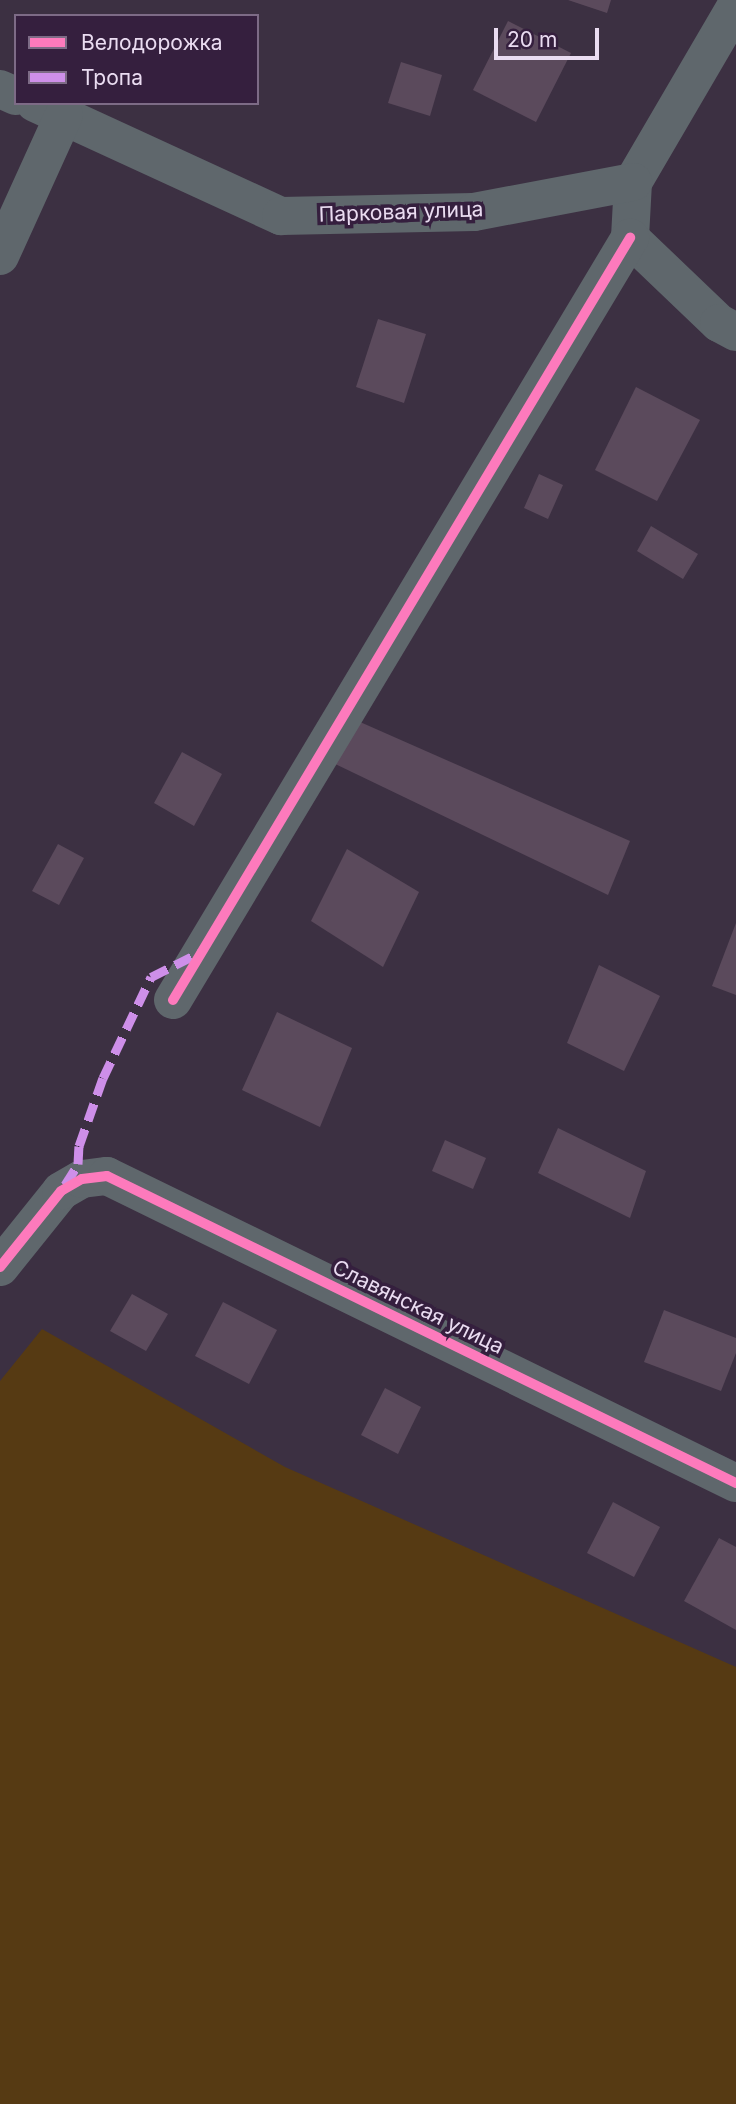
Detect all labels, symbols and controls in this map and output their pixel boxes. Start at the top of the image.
legend [14,14,259,105]
scale bar [498,14,603,58]
text: 20 m [507,27,557,52]
text: Велодорожка [81,30,223,55]
text: Тропа [81,65,143,90]
street label: Парковая улица [318,197,484,227]
street label: Славянская улица [328,1255,508,1359]

